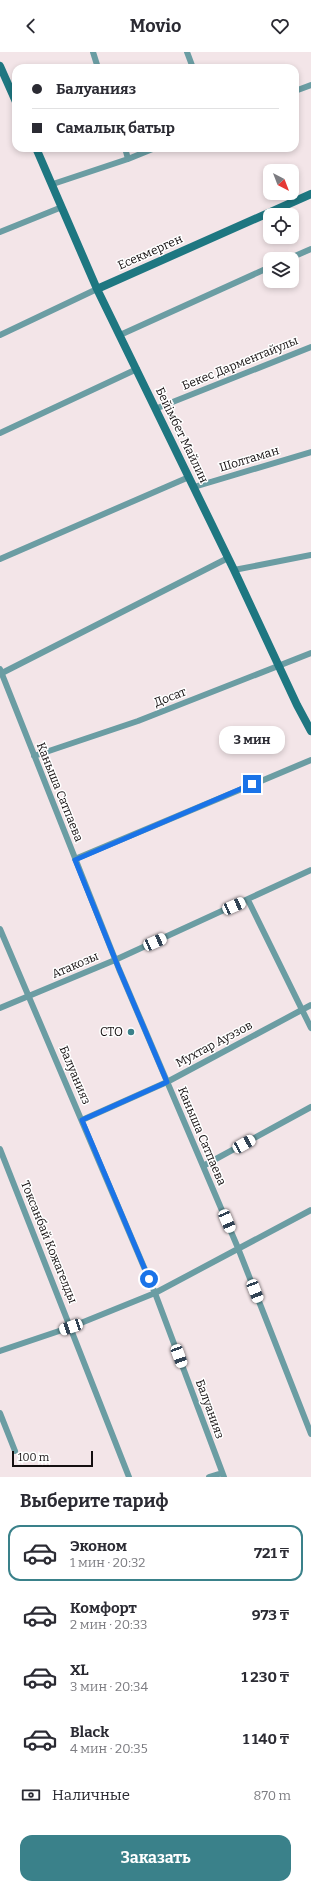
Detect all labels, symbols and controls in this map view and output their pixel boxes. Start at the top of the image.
icon: back [20,15,42,37]
text: Movio [130,15,181,37]
icon: heart [269,15,291,37]
text: Балуанияз [56,80,136,98]
text: Самалық батыр [56,119,175,137]
north arrow [263,164,299,200]
map controls [263,164,299,288]
button: locate [263,208,299,244]
street label: Eсекмерген [115,231,185,273]
button: layers [263,252,299,288]
street label: Бекес Дарментайулы [180,333,300,393]
street label: Бейімбет Майлин [153,385,211,485]
street label: Шолтаман [217,443,281,475]
street label: Досат [152,685,188,709]
callout: 3 мин [219,726,285,754]
text: 3 мин [233,732,271,747]
street label: Каныша Сатпаева [34,740,86,844]
route end [243,775,261,793]
car [221,896,247,916]
car [142,932,168,952]
street label: Атакозы [50,949,101,981]
street label: Мухтар Ауэзов [173,1018,255,1070]
place label: CTO [100,1025,123,1039]
marker: CTO [126,1027,136,1037]
street label: Балуанияз [56,1044,94,1106]
street label: Каныша Сатпаева [175,1085,229,1188]
car [231,1133,257,1155]
street label: Токсанбай Кожагелды [18,1179,80,1306]
car [217,1208,237,1234]
route start [140,1270,158,1288]
car [245,1278,265,1304]
car [58,1317,84,1337]
car [169,1343,189,1369]
street label: Балуанияз [193,1377,227,1441]
scale bar [12,1449,93,1468]
text: 100 m [18,1451,49,1464]
text: Выберите тариф [20,1490,168,1512]
icon: car [22,1535,58,1571]
text: Эконом [70,1537,127,1555]
text: 721 ₸ [254,1544,289,1562]
text: 1 мин · 20:32 [70,1555,145,1570]
icon: car [22,1597,58,1633]
text: Комфорт [70,1599,137,1617]
text: 973 ₸ [252,1606,289,1624]
text: 2 мин · 20:33 [70,1617,147,1632]
icon: car [22,1659,58,1695]
text: XL [70,1661,89,1679]
text: 1 230 ₸ [241,1668,289,1686]
text: 3 мин · 20:34 [70,1679,148,1694]
icon: car [22,1721,58,1757]
text: Black [70,1723,109,1741]
text: 1 140 ₸ [243,1730,289,1748]
text: 4 мин · 20:35 [70,1741,148,1756]
icon: cash [20,1784,42,1806]
text: Наличные [52,1786,130,1804]
text: 870 m [254,1788,291,1803]
button: Заказать [20,1835,291,1881]

